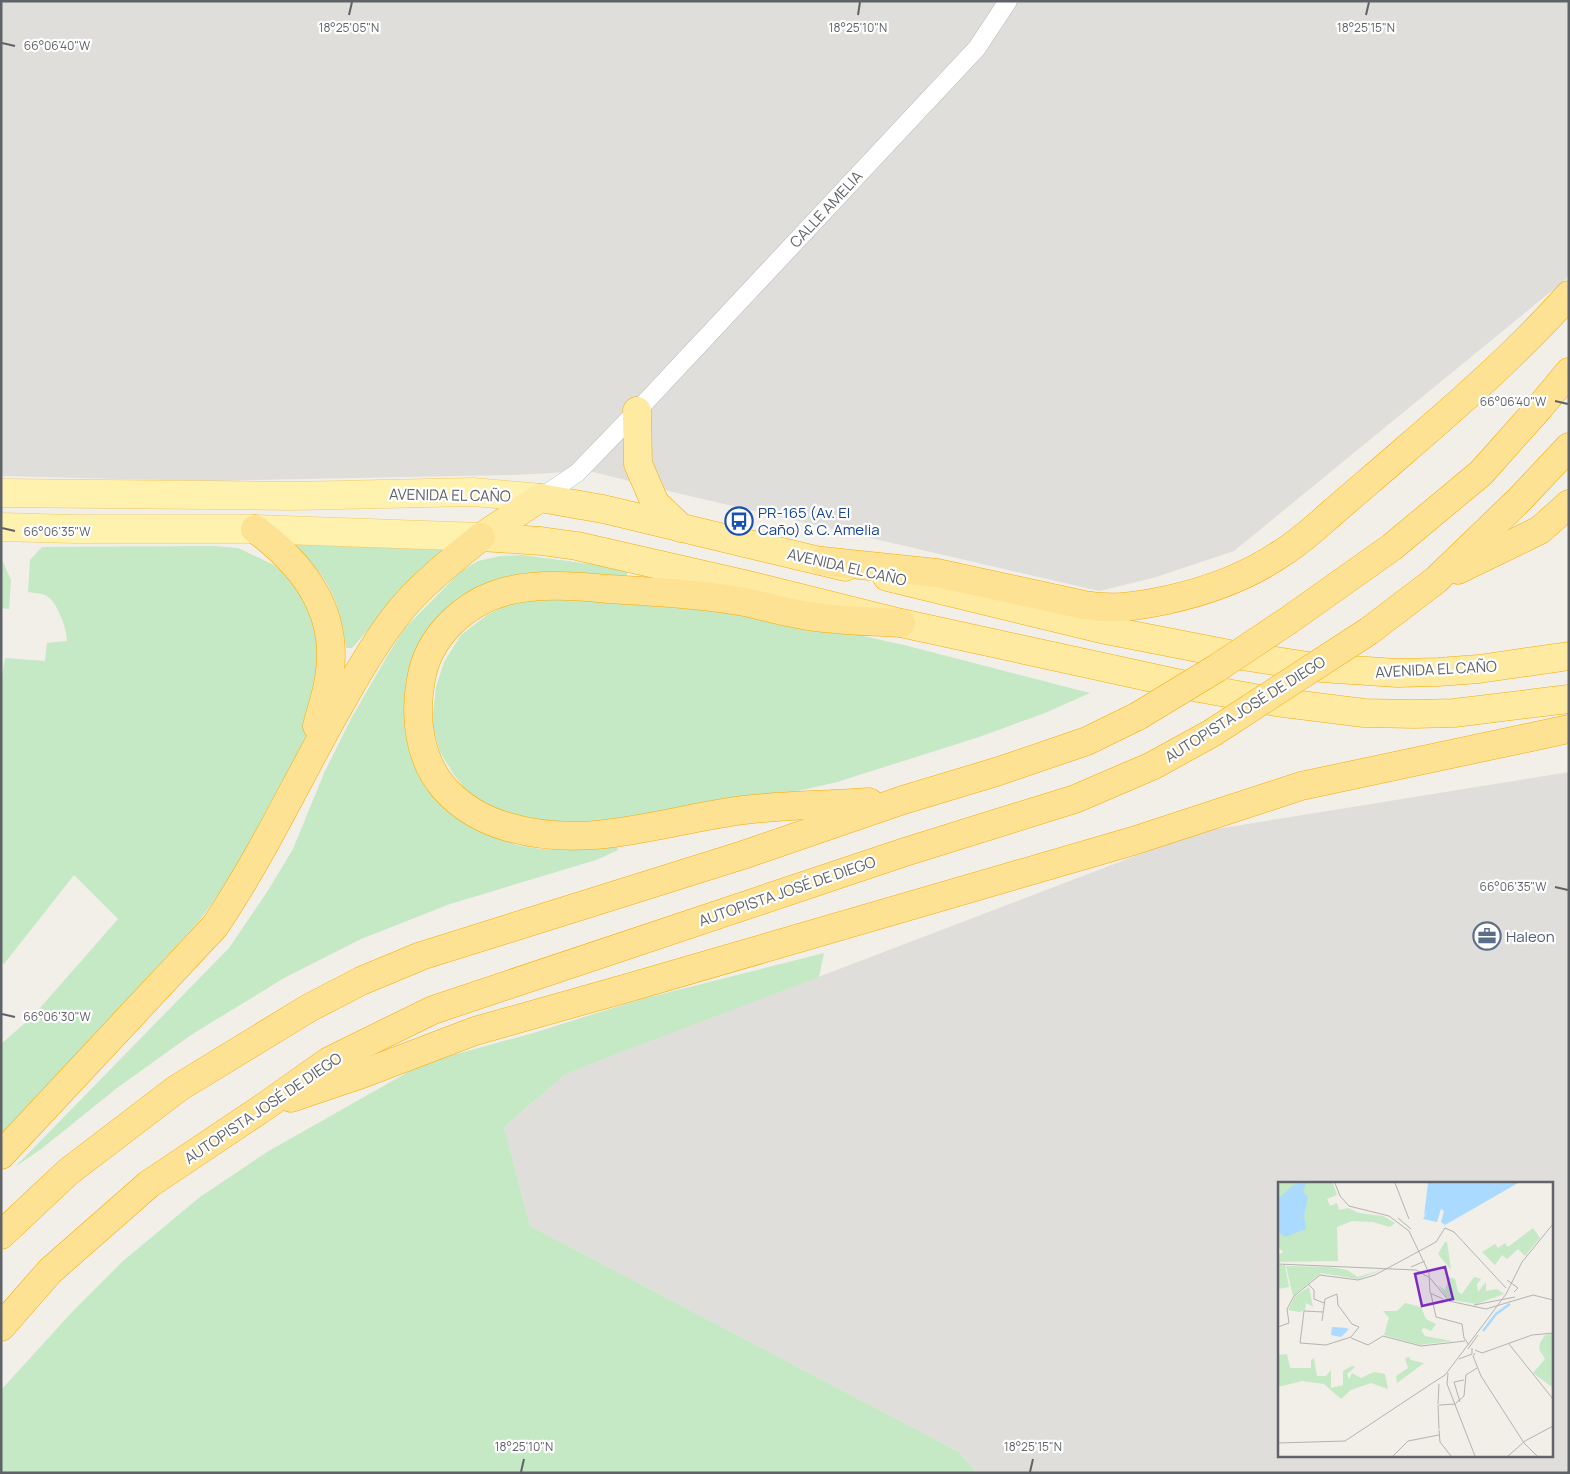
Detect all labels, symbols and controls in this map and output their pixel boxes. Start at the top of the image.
text: 18°25'05"N [319,19,379,36]
text: 18°25'10"N [829,19,887,36]
text: 18°25'15"N [1337,19,1395,36]
text: 66°06'40"W [24,37,91,54]
street label: CALLE AMELIA [785,166,867,252]
text: 66°06'40"W [1480,393,1547,410]
street label: AVENIDA EL CAÑO [389,483,511,507]
place label: PR-165 (Av. El Caño) & C. Amelia [758,502,879,540]
bus stop icon: PR-165 (Av. El Caño) & C. Amelia [724,506,754,536]
text: 66°06'35"W [23,523,91,540]
street label: AVENIDA EL CAÑO [785,543,909,591]
street label: AUTOPISTA JOSÉ DE DIEGO [1161,651,1329,767]
street label: AVENIDA EL CAÑO [1375,655,1497,683]
street label: AUTOPISTA JOSÉ DE DIEGO [696,851,878,931]
text: 66°06'35"W [1479,878,1547,895]
office icon: Haleon [1472,921,1502,951]
place label: Haleon [1506,926,1555,947]
text: 66°06'30"W [23,1008,92,1025]
street label: AUTOPISTA JOSÉ DE DIEGO [180,1047,346,1169]
inset map [1278,1182,1552,1456]
text: 18°25'10"N [495,1438,553,1455]
text: 18°25'15"N [1004,1438,1062,1455]

